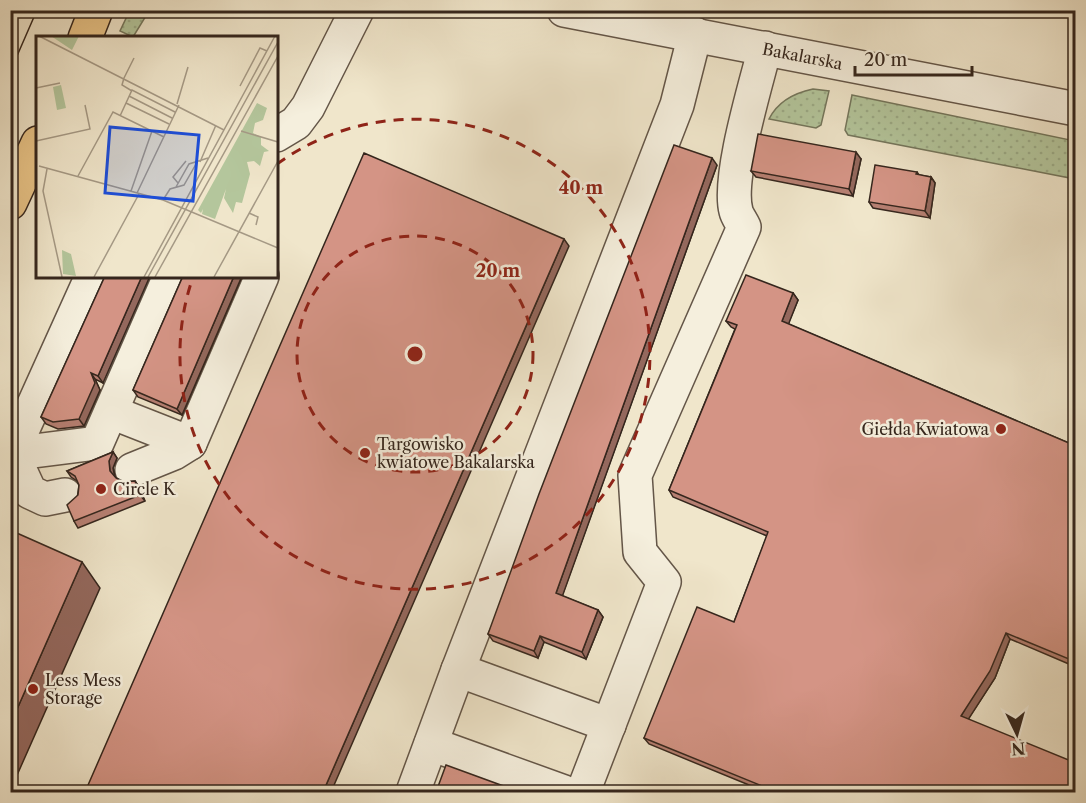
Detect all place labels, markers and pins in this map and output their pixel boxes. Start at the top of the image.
centre of rings [405,344,425,364]
place label: Giełda Kwiatowa [861,419,990,439]
marker: Giełda Kwiatowa [994,422,1008,436]
place label: Targowisko kwiatowe Bakalarska [377,434,535,472]
marker: Targowisko kwiatowe Bakalarska [358,446,372,460]
place label: Circle K [113,479,176,499]
marker: Circle K [94,482,108,496]
place label: Less Mess Storage [45,670,121,708]
marker: Less Mess Storage [26,682,40,696]

